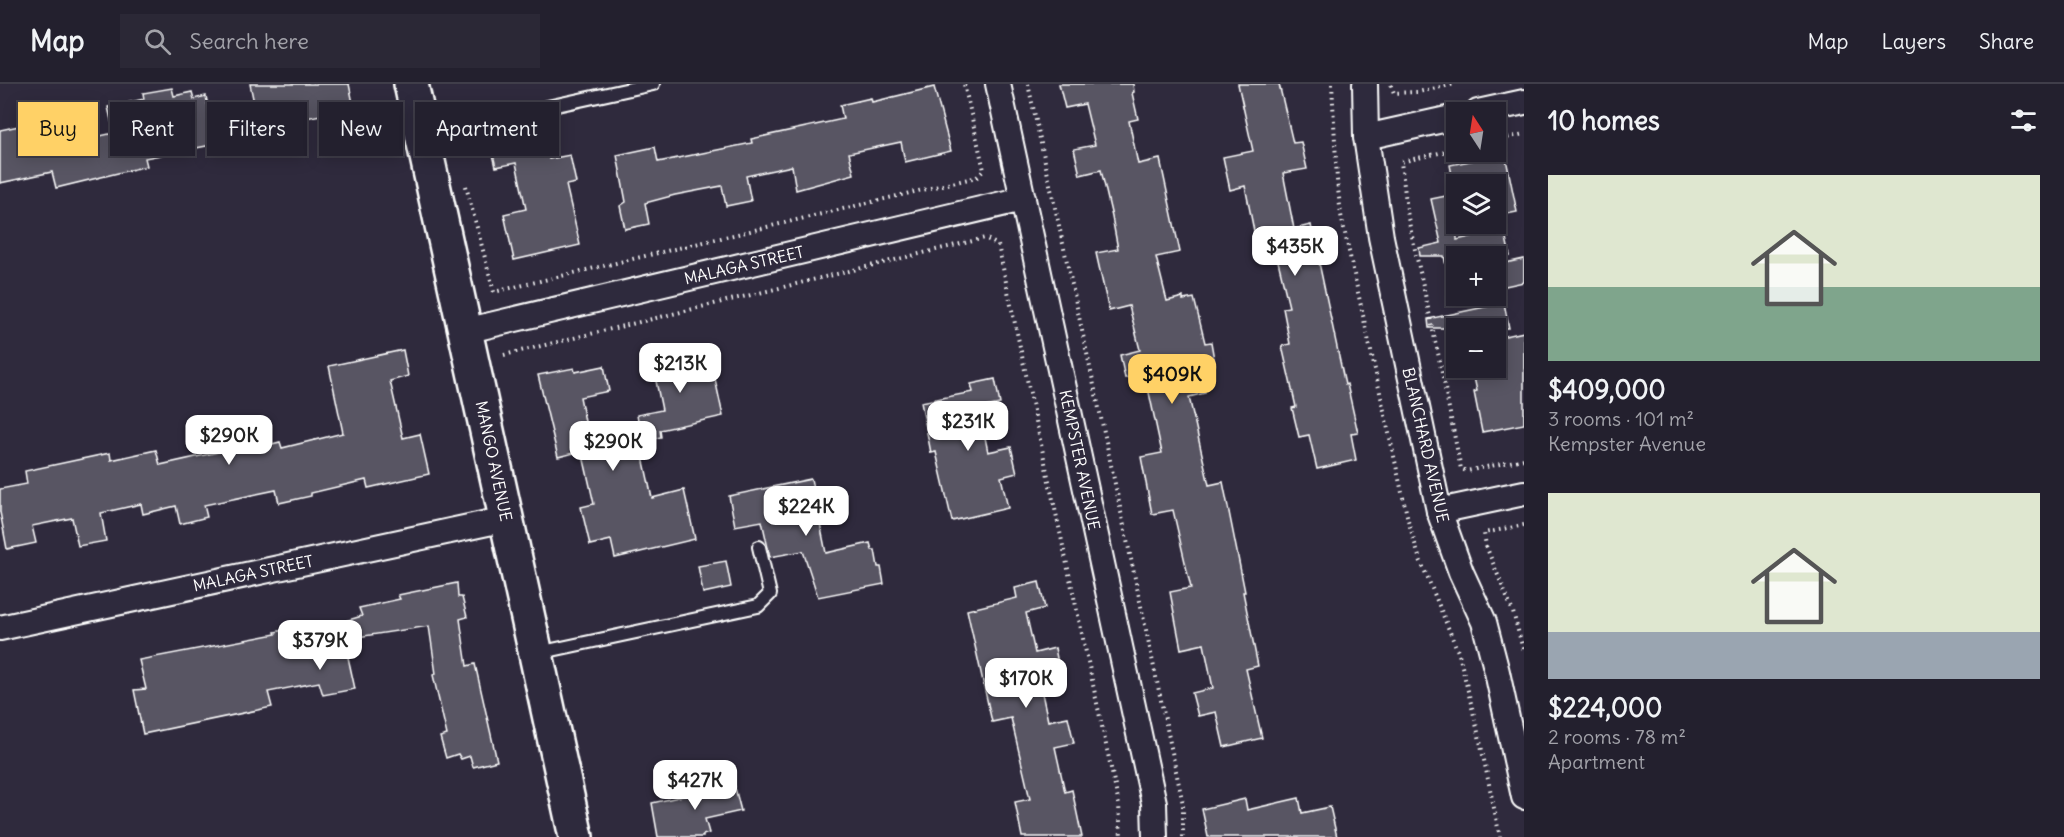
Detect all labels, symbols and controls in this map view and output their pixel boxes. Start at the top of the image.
search box [120,14,540,68]
text: Map [30,23,84,59]
icon: search [141,25,174,58]
text: Search here [189,27,309,55]
text: Map [1808,28,1848,55]
text: Layers [1881,28,1946,55]
text: Share [1979,28,2034,55]
chip: Buy [18,102,98,156]
chip: Rent [110,102,195,156]
chip: Filters [207,102,307,156]
chip: New [319,102,403,156]
chip: Apartment [415,102,559,156]
north arrow [1446,102,1506,162]
map controls [1446,102,1506,378]
text: 10 homes [1548,104,1660,137]
icon: filters [2007,104,2040,137]
button: layers [1446,174,1506,234]
icon: home [1740,214,1848,322]
pin: $435K [1253,226,1337,277]
text: $435K [1266,233,1324,258]
street label: MALAGA STREET [682,241,806,289]
button: + [1446,246,1506,306]
button: − [1446,318,1506,378]
pin: $213K [638,343,722,394]
text: $213K [653,350,707,375]
pin: $409K [1130,354,1214,405]
text: $409K [1142,361,1202,386]
street label: BLANCHARD AVENUE [1398,366,1454,524]
text: $409,000 [1548,373,1666,406]
street label: KEMPSTER AVENUE [1055,388,1105,532]
street label: MANGO AVENUE [471,399,517,523]
pin: $231K [926,401,1010,452]
text: 3 rooms · 101 m² [1548,406,1694,431]
text: $231K [941,408,995,433]
pin: $290K [187,415,271,466]
pin: $290K [571,421,655,472]
text: $290K [199,422,259,447]
text: $290K [583,428,643,453]
text: Kempster Avenue [1548,431,1706,456]
pin: $224K [764,486,848,537]
text: $224K [778,493,834,518]
icon: home [1740,532,1848,640]
street label: MALAGA STREET [191,550,315,596]
pin: $379K [278,620,362,671]
text: $379K [292,627,348,652]
pin: $170K [984,658,1068,709]
text: $170K [999,665,1053,690]
text: $224,000 [1548,691,1662,724]
text: 2 rooms · 78 m² [1548,724,1686,749]
text: Apartment [1548,749,1645,774]
pin: $427K [653,760,737,811]
text: $427K [667,767,723,792]

